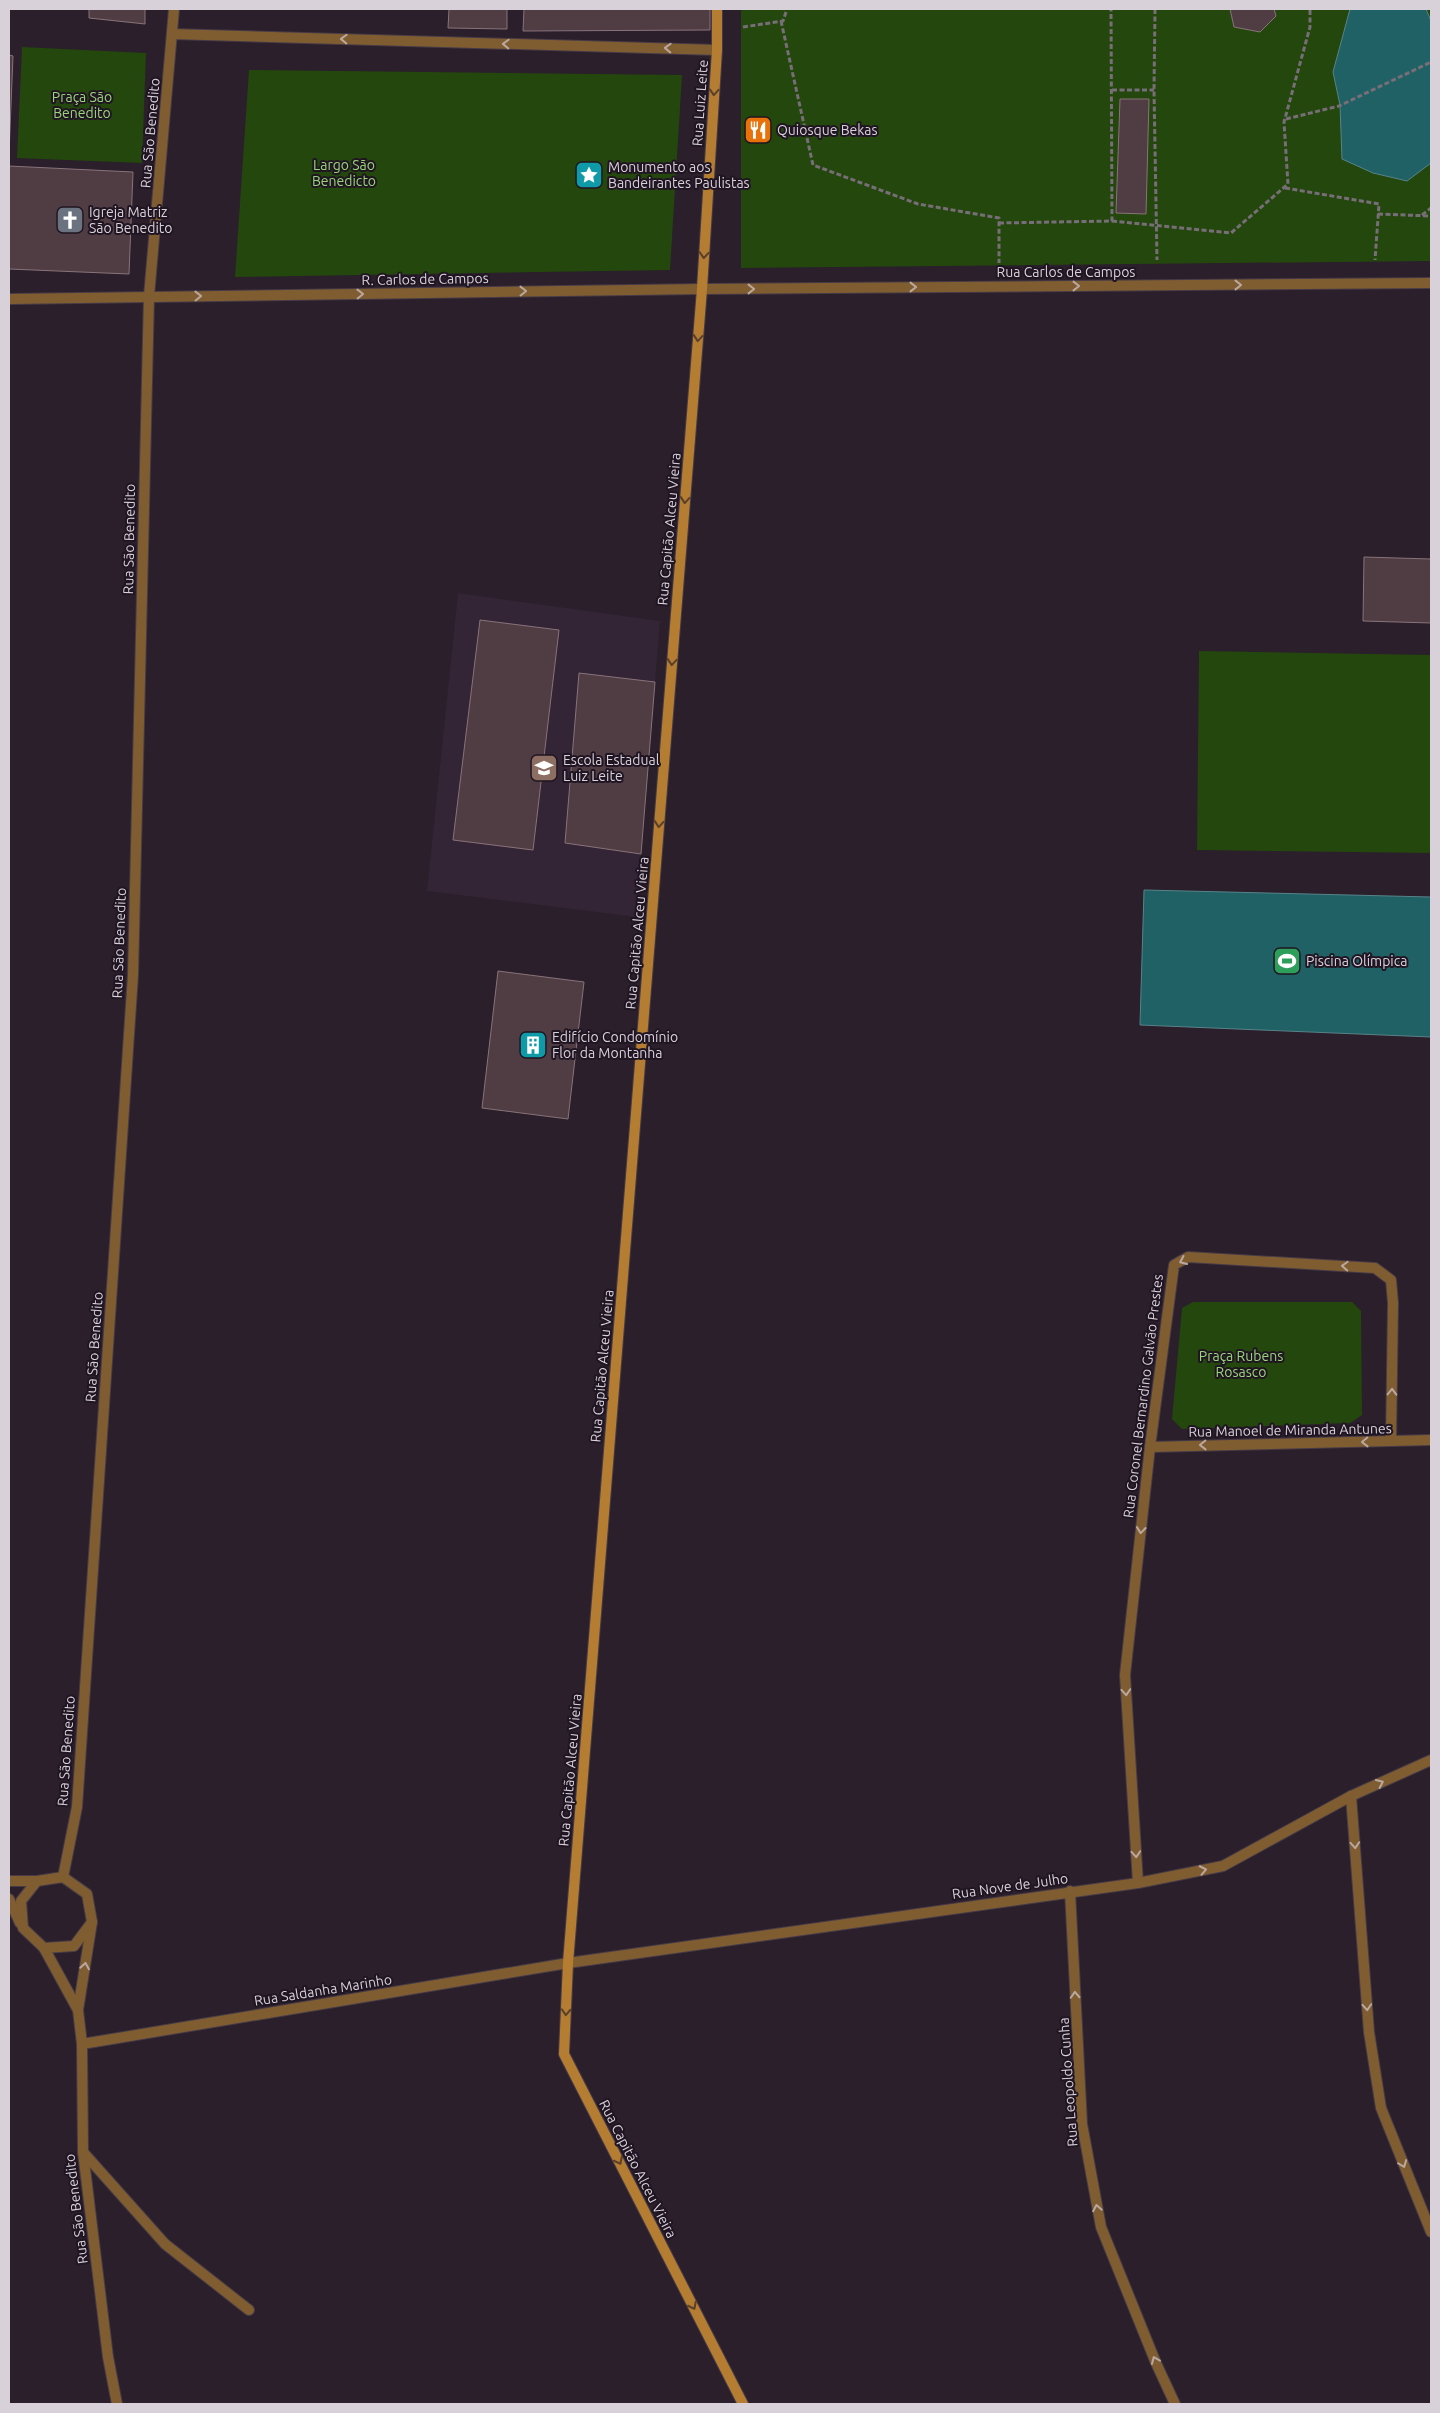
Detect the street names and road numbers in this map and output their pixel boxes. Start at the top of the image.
street label: Rua Luiz Leite [689,59,711,147]
street label: Rua São Benedito [137,77,163,189]
street label: Rua Carlos de Campos [997,264,1135,280]
street label: R. Carlos de Campos [361,270,489,288]
street label: Rua Capitão Alceu Vieira [654,452,684,606]
street label: Rua São Benedito [120,484,138,594]
street label: Rua Capitão Alceu Vieira [622,856,652,1010]
street label: Rua São Benedito [109,887,129,999]
street label: Rua Coronel Bernardino Galvão Prestes [1120,1273,1166,1519]
street label: Rua Capitão Alceu Vieira [587,1289,617,1443]
street label: Rua São Benedito [82,1291,106,1403]
street label: Rua Manoel de Miranda Antunes [1188,1420,1392,1440]
street label: Rua Capitão Alceu Vieira [555,1693,585,1847]
street label: Rua São Benedito [54,1695,78,1807]
street label: Rua Nove de Julho [951,1870,1069,1902]
street label: Rua Saldanha Marinho [253,1971,393,2009]
street label: Rua Leopoldo Cunha [1056,2017,1080,2147]
street label: Rua Capitão Alceu Vieira [596,2097,680,2241]
street label: Rua São Benedito [61,2153,91,2265]

